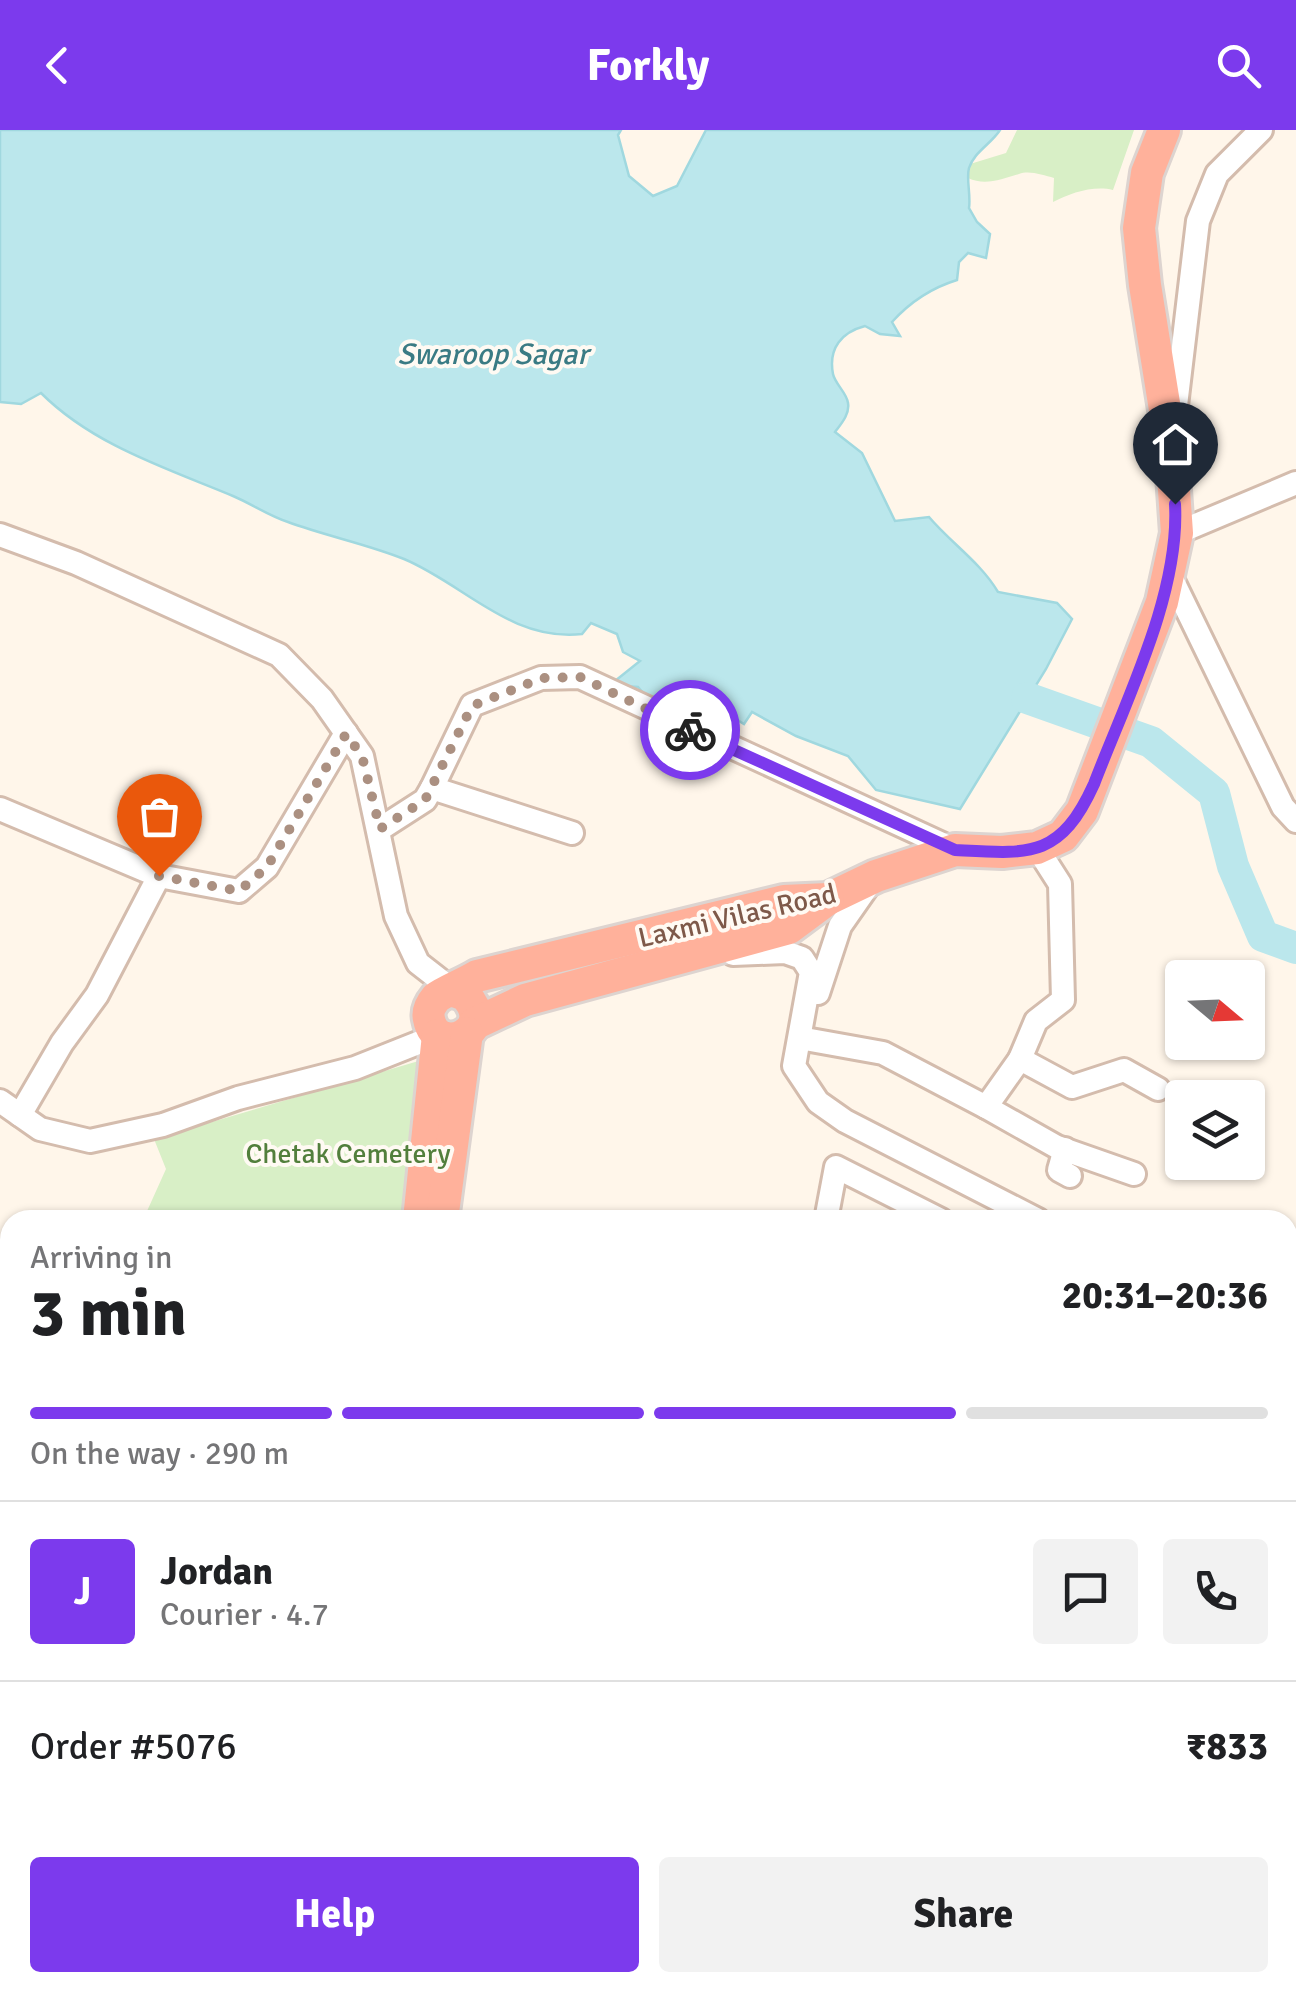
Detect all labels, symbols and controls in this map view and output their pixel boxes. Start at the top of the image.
icon: back [30,38,85,93]
text: Forkly [587,38,709,93]
icon: search [1211,38,1266,93]
water label: Swaroop Sagar [398,336,592,373]
pin [1133,402,1218,505]
icon: home [1148,417,1203,472]
courier [640,680,740,780]
icon: bike [663,703,718,758]
pin [117,774,202,877]
icon: bag [132,789,187,844]
street label: Laxmi Vilas Road [635,877,839,955]
north arrow [1165,960,1265,1060]
map controls [1165,960,1265,1180]
button: layers [1165,1080,1265,1180]
park label: Chetak Cemetery [245,1137,451,1171]
text: Arriving in [30,1238,172,1277]
text: 20:31–20:36 [1062,1272,1268,1319]
text: 3 min [30,1274,187,1354]
text: On the way · 290 m [30,1434,289,1473]
button: chat [1033,1539,1138,1644]
button: phone [1163,1539,1268,1644]
text: Jordan [160,1548,273,1595]
text: J [74,1568,91,1615]
text: Courier · 4.7 [160,1595,329,1634]
text: Order #5076 [30,1723,237,1770]
text: ₹833 [1186,1723,1268,1770]
button: Help [30,1857,639,1972]
button: Share [659,1857,1268,1972]

